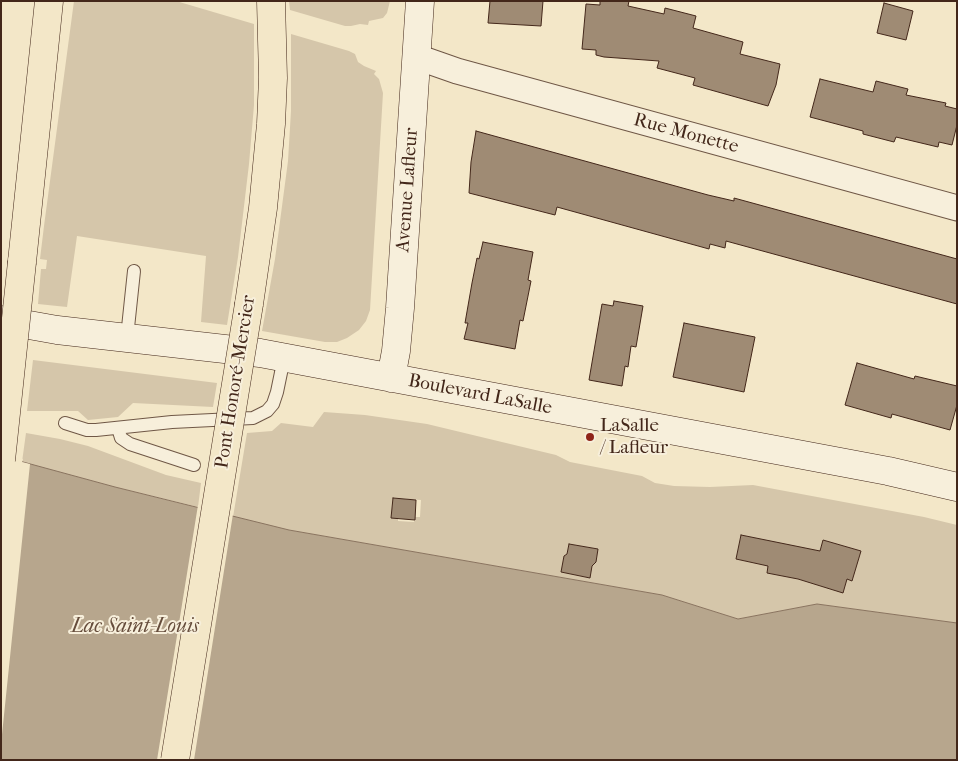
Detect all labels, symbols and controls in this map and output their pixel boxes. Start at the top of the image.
street label: Rue Monette [631,109,741,159]
street label: Avenue Lafleur [392,127,424,253]
street label: Pont Honoré-Mercier [211,294,261,470]
street label: Boulevard LaSalle [406,370,554,420]
place label: LaSalle / Lafleur [600,415,668,459]
marker: LaSalle / Lafleur [584,431,596,443]
water label: Lac Saint-Louis [71,615,199,639]

